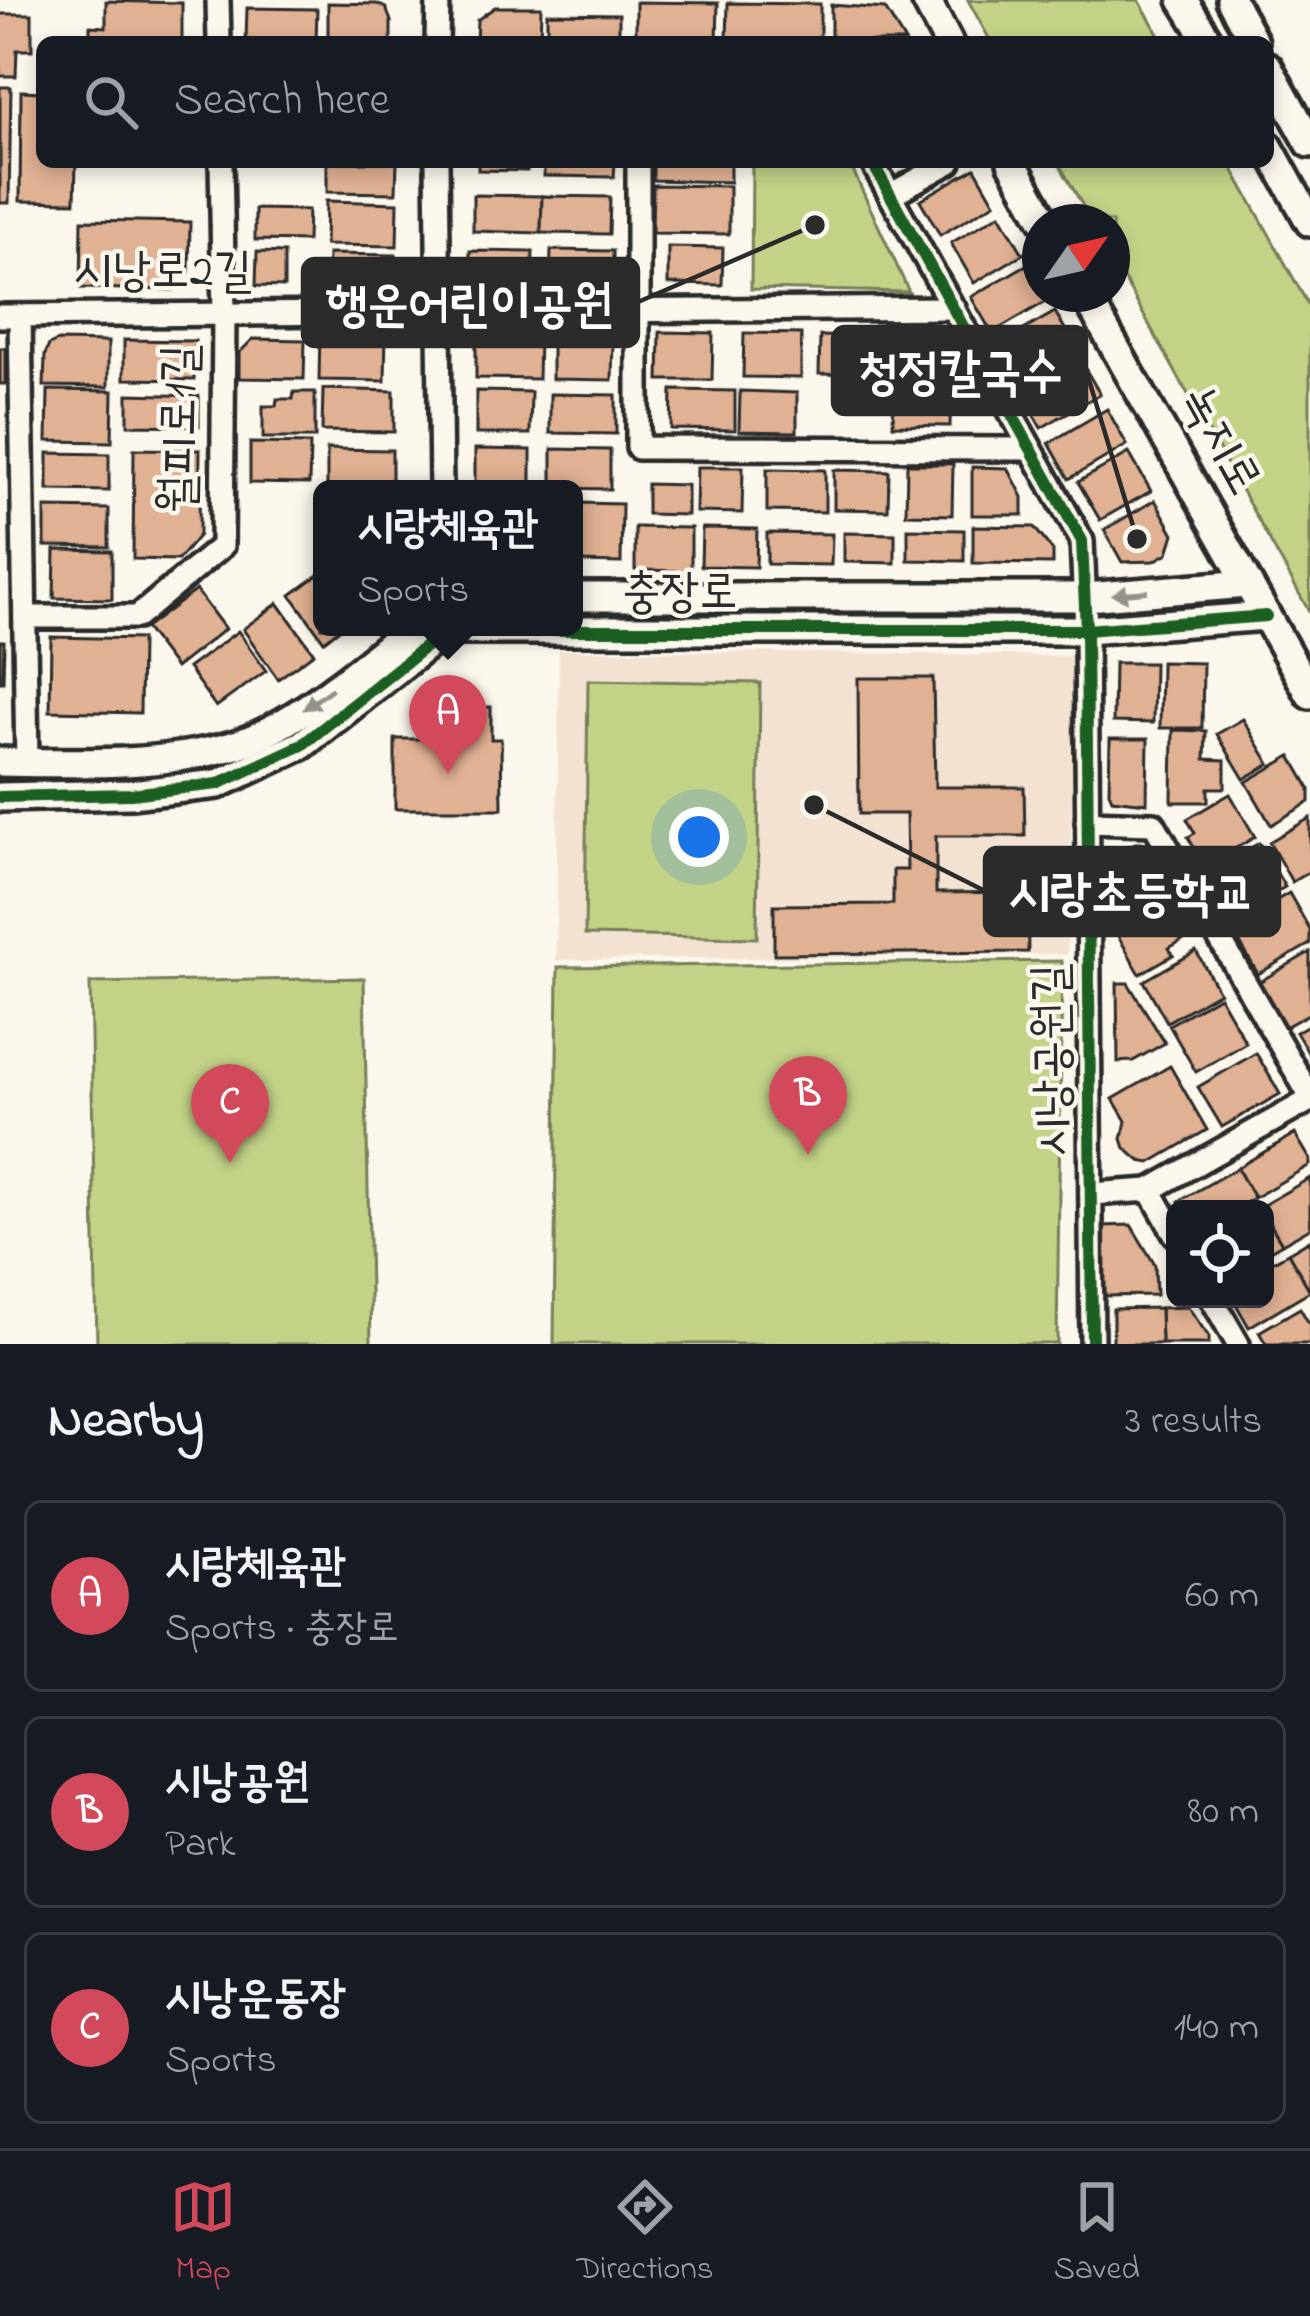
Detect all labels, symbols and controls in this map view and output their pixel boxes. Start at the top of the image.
search box [36,36,1274,168]
icon: search [78,69,144,135]
text: Search here [174,69,390,135]
north arrow [1022,204,1130,312]
street label: 시낭로2길 [74,238,252,308]
callout: 행운어린이공원 [303,259,638,346]
text: 행운어린이공원 [325,270,614,345]
callout: 청정칼국수 [833,327,1086,414]
text: 청정칼국수 [857,338,1063,413]
street label: 월피로1길 [145,344,217,514]
street label: 녹지로 [1160,373,1278,509]
popup [313,480,583,636]
text: 시랑체육관 [357,497,539,563]
street label: 충장로 [622,559,738,629]
text: Sports [357,563,469,620]
one-way arrow [1111,584,1148,603]
pin: A [409,675,487,774]
one-way arrow [302,686,334,710]
your location [669,807,729,867]
callout: 시랑초등학교 [985,848,1279,935]
text: 시랑초등학교 [1009,859,1255,934]
street label: 시낭공원길 [1017,963,1091,1157]
pin: B [769,1056,847,1155]
pin: C [191,1064,269,1163]
map controls [1166,1200,1274,1308]
button: locate [1166,1200,1274,1308]
text: Nearby [48,1385,204,1460]
text: 3 results [1125,1394,1262,1451]
text: 시랑체육관 [165,1535,346,1601]
text: A [78,1568,102,1625]
text: 60 m [1185,1568,1259,1625]
text: Sports · 충장로 [165,1601,399,1658]
text: 시낭공원 [165,1751,310,1817]
text: B [77,1784,103,1841]
text: 80 m [1188,1784,1259,1841]
text: Park [165,1817,235,1874]
text: 시낭운동장 [165,1967,346,2033]
text: C [79,2000,101,2057]
text: 140 m [1174,2000,1259,2057]
text: Sports [165,2033,277,2090]
tab: Map [170,2174,236,2294]
tab: Directions [576,2174,713,2294]
tab: Saved [1054,2174,1140,2294]

